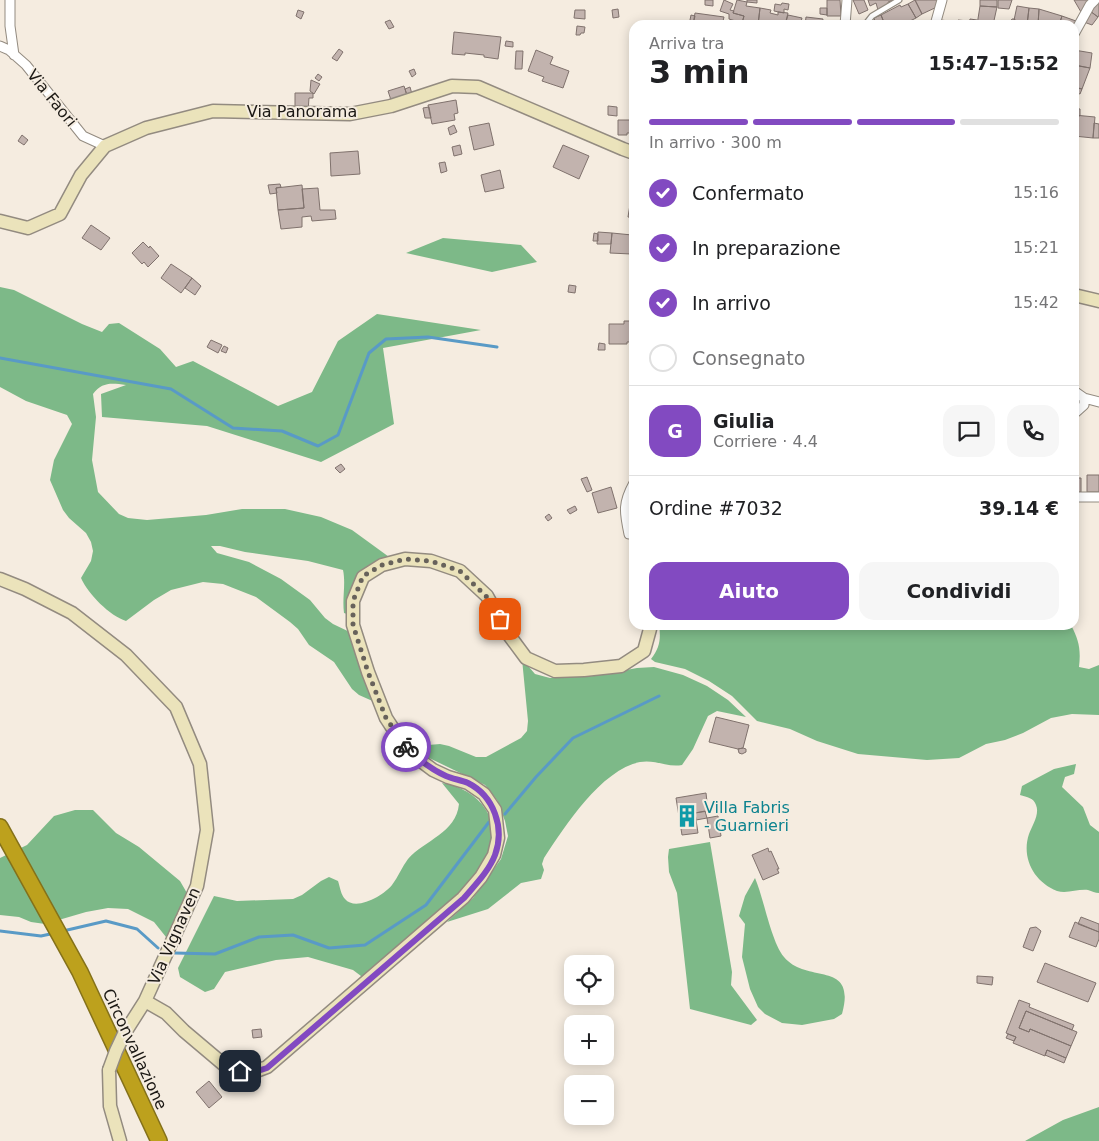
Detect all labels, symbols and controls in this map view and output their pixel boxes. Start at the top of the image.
text: Arriva tra [649,34,724,53]
text: 15:47–15:52 [929,52,1059,74]
text: 3 min [649,53,750,91]
street label: Via Faori [23,65,81,131]
street label: Via Panorama [247,102,357,121]
text: In arrivo · 300 m [649,133,782,152]
icon: check [649,179,677,207]
text: Confermato [692,182,804,204]
text: 15:16 [1013,183,1059,202]
icon: check [649,234,677,262]
text: In preparazione [692,237,841,259]
text: 15:21 [1013,238,1059,257]
icon: check [649,289,677,317]
text: In arrivo [692,292,771,314]
text: 15:42 [1013,293,1059,312]
text: Consegnato [692,347,805,369]
button: chat [943,405,995,457]
button: phone [1007,405,1059,457]
text: Giulia [713,410,774,432]
text: G [667,420,683,442]
text: Corriere · 4.4 [713,432,818,451]
text: Ordine #7032 [649,497,783,519]
text: 39.14 € [979,497,1059,519]
button: Aiuto [649,562,849,620]
button: Condividi [859,562,1059,620]
pin [479,598,521,640]
icon: bag [486,605,514,633]
courier [381,722,431,772]
icon: bike [392,733,420,761]
place label: Villa Fabris - Guarnieri [704,798,790,835]
building icon: Villa Fabris - Guarnieri [674,803,700,829]
street label: Via Vignaven [144,884,204,988]
map controls [564,955,614,1125]
button: locate [564,955,614,1005]
street label: Circonvallazione [99,986,171,1112]
button: + [564,1015,614,1065]
pin [219,1050,261,1092]
icon: home [226,1057,254,1085]
button: − [564,1075,614,1125]

